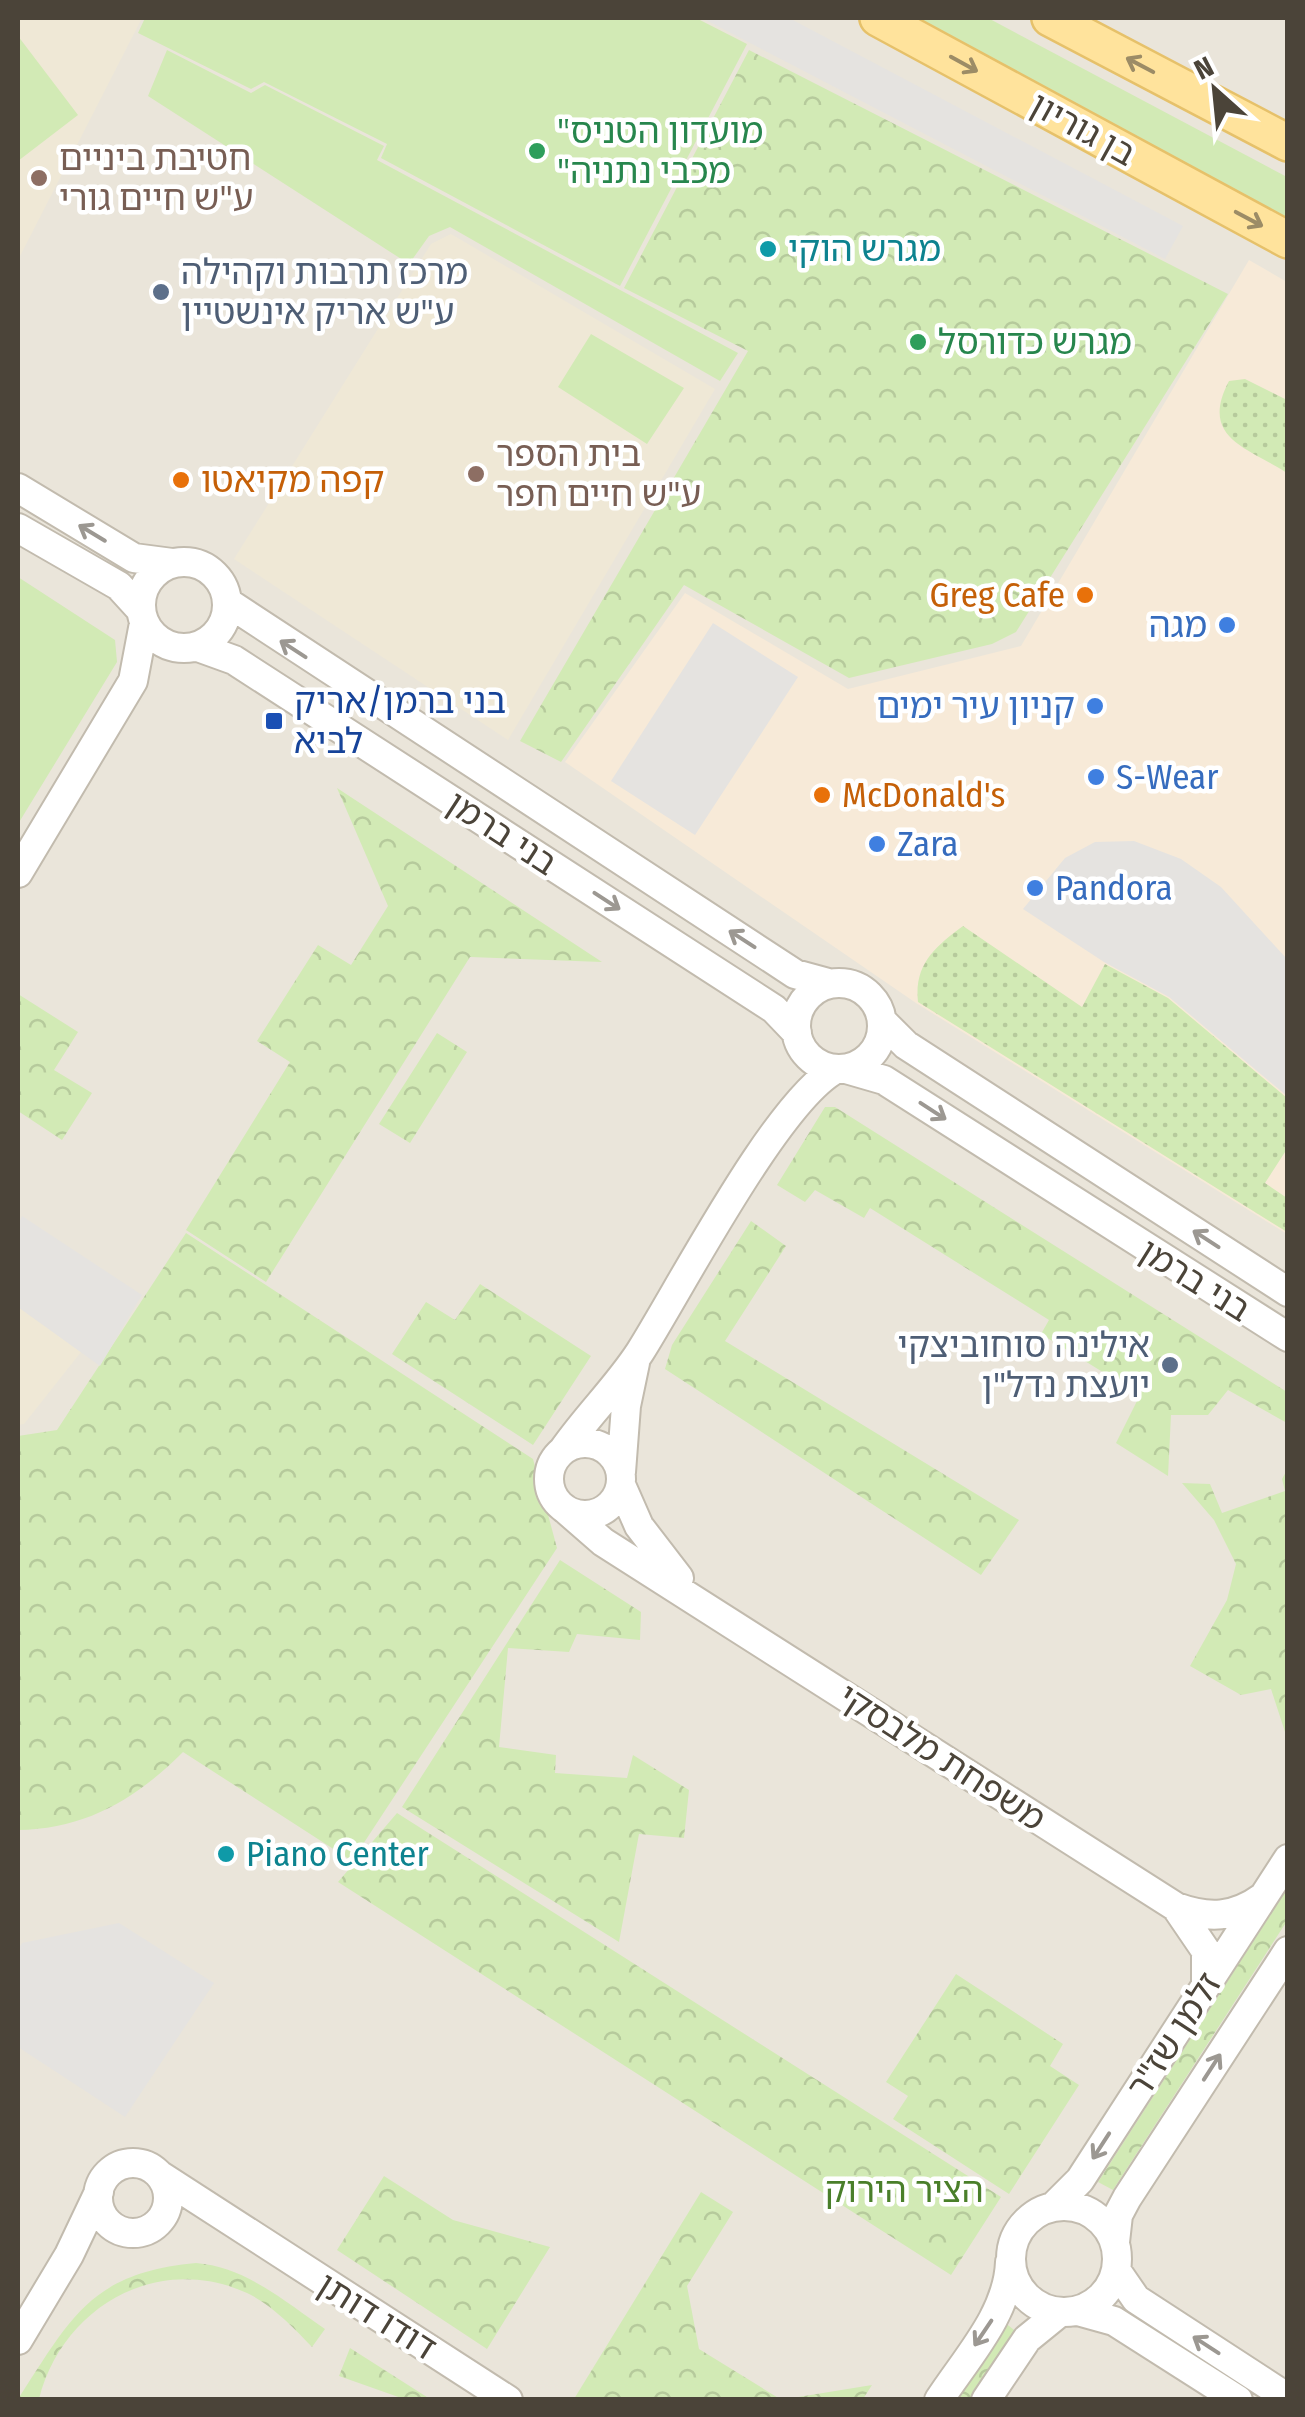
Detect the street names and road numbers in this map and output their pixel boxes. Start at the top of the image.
street label: בן גוריון [1023,83,1143,175]
street label: בני ברמן [439,782,565,884]
street label: בני ברמן [1132,1230,1258,1330]
street label: משפחת מלבסקי [831,1674,1053,1840]
street label: זלמן שז"ר [1118,1964,1230,2106]
street label: דודו דותן [310,2263,444,2369]

